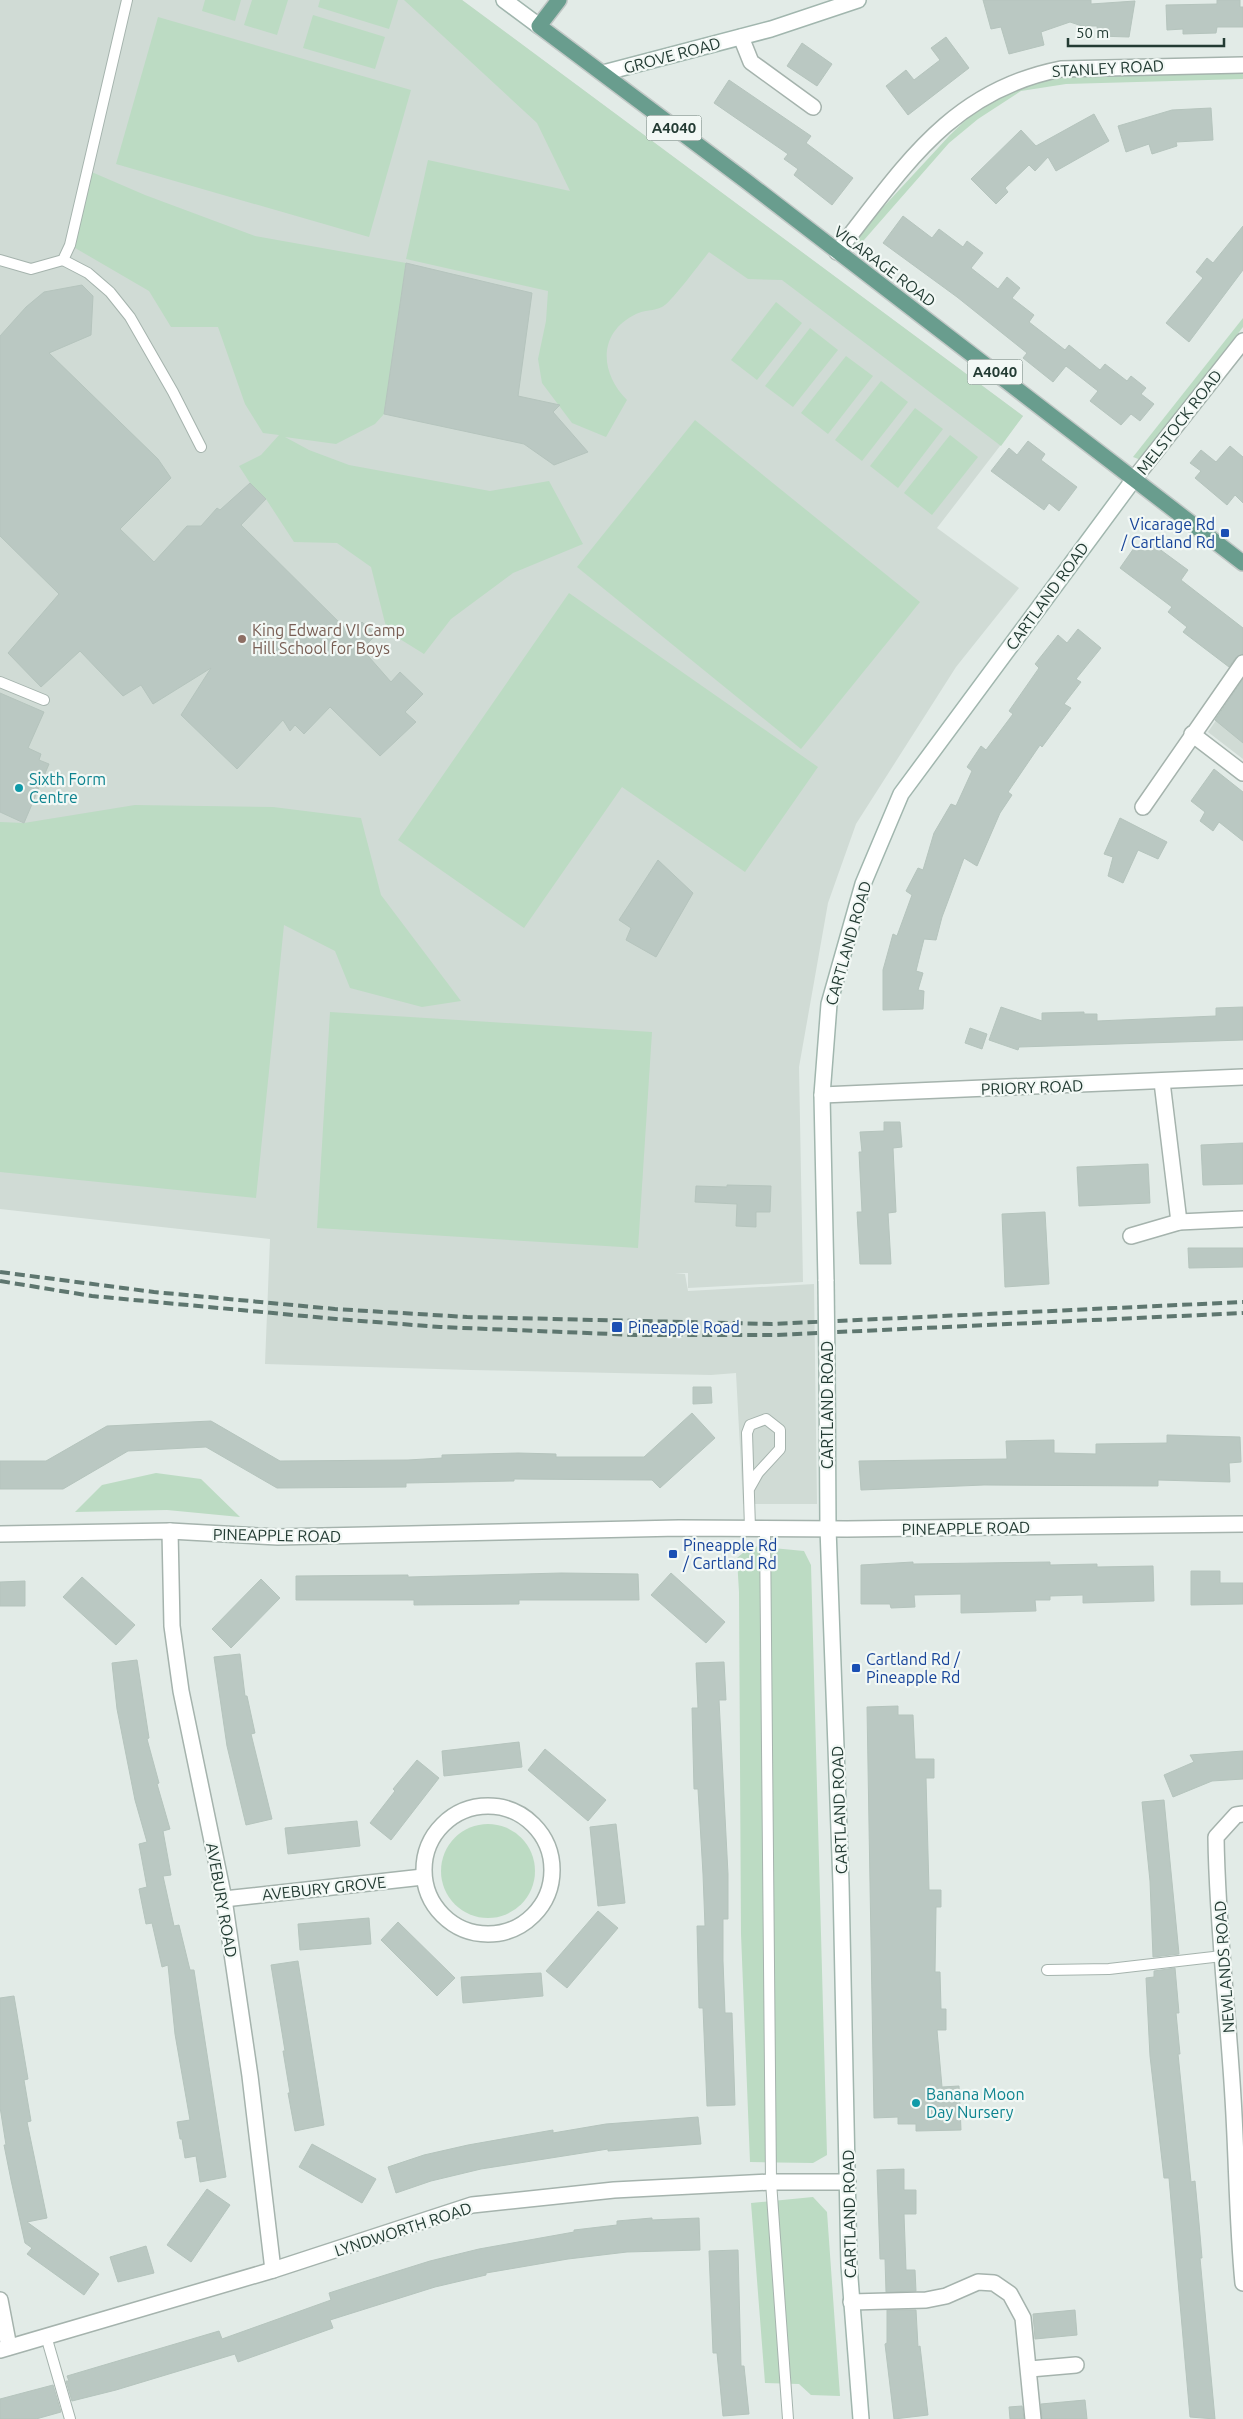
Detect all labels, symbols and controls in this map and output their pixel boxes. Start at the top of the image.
scale bar [1068,15,1224,47]
text: 50 m [1076,24,1109,41]
street label: GROVE ROAD [622,33,722,77]
street label: STANLEY ROAD [1052,56,1164,80]
road number: A4040 [646,116,702,140]
street label: VICARAGE ROAD [831,222,939,310]
road number: A4040 [968,360,1022,384]
street label: MELSTOCK ROAD [1133,366,1225,478]
place label: Vicarage Rd / Cartland Rd [1120,515,1215,551]
marker: Vicarage Rd / Cartland Rd [1219,527,1231,539]
street label: CARTLAND ROAD [1002,539,1092,653]
place label: King Edward VI Camp Hill School for Boys [252,621,405,657]
marker: King Edward VI Camp Hill School for Boys [236,633,248,645]
place label: Sixth Form Centre [29,770,106,806]
marker: Sixth Form Centre [13,782,25,794]
street label: CARTLAND ROAD [822,879,874,1007]
street label: PRIORY ROAD [980,1076,1084,1098]
place label: Pineapple Road [628,1318,740,1336]
marker: Pineapple Road [610,1320,624,1334]
street label: CARTLAND ROAD [818,1341,836,1469]
street label: PINEAPPLE ROAD [902,1518,1030,1538]
street label: PINEAPPLE ROAD [213,1525,341,1545]
place label: Pineapple Rd / Cartland Rd [682,1536,777,1572]
marker: Pineapple Rd / Cartland Rd [667,1548,679,1560]
place label: Cartland Rd / Pineapple Rd [866,1650,961,1686]
marker: Cartland Rd / Pineapple Rd [850,1662,862,1674]
street label: CARTLAND ROAD [828,1745,850,1875]
street label: AVEBURY ROAD [203,1841,241,1959]
street label: AVEBURY GROVE [261,1873,387,1903]
street label: NEWLANDS ROAD [1210,1900,1238,2034]
place label: Banana Moon Day Nursery [926,2085,1025,2121]
marker: Banana Moon Day Nursery [910,2097,922,2109]
street label: CARTLAND ROAD [839,2149,859,2279]
street label: LYNDWORTH ROAD [332,2198,474,2260]

